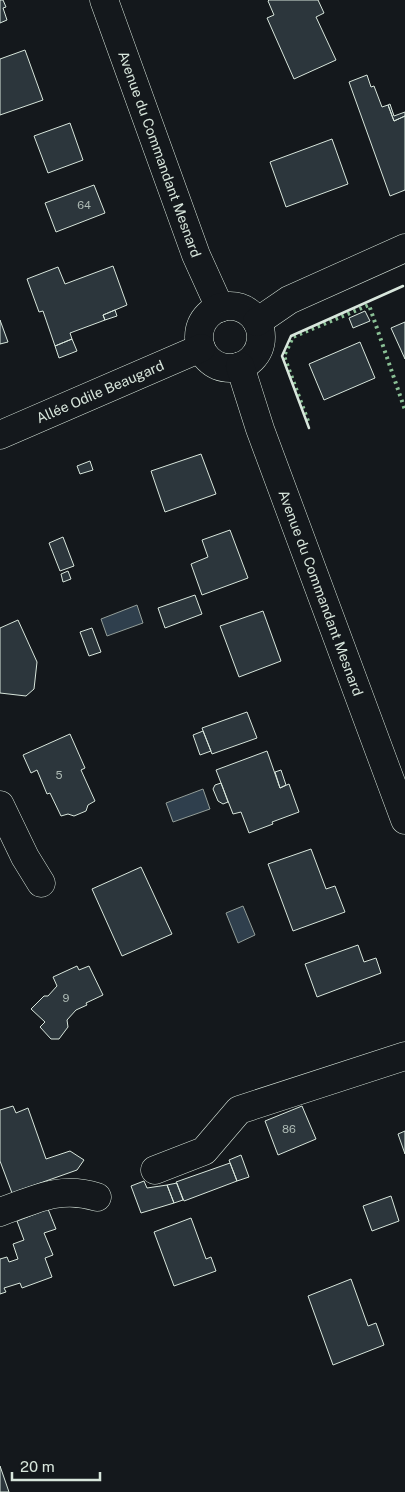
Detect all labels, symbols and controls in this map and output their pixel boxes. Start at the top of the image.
street label: Avenue du Commandant Mesnard [115,49,204,260]
house number: 64 [77,199,91,211]
street label: Allée Odile Beaugard [34,357,166,426]
street label: Avenue du Commandant Mesnard [275,488,366,698]
house number: 5 [55,769,63,781]
house number: 9 [63,992,70,1004]
house number: 86 [282,1123,296,1135]
scale bar [12,1450,100,1482]
text: 20 m [20,1458,55,1475]

